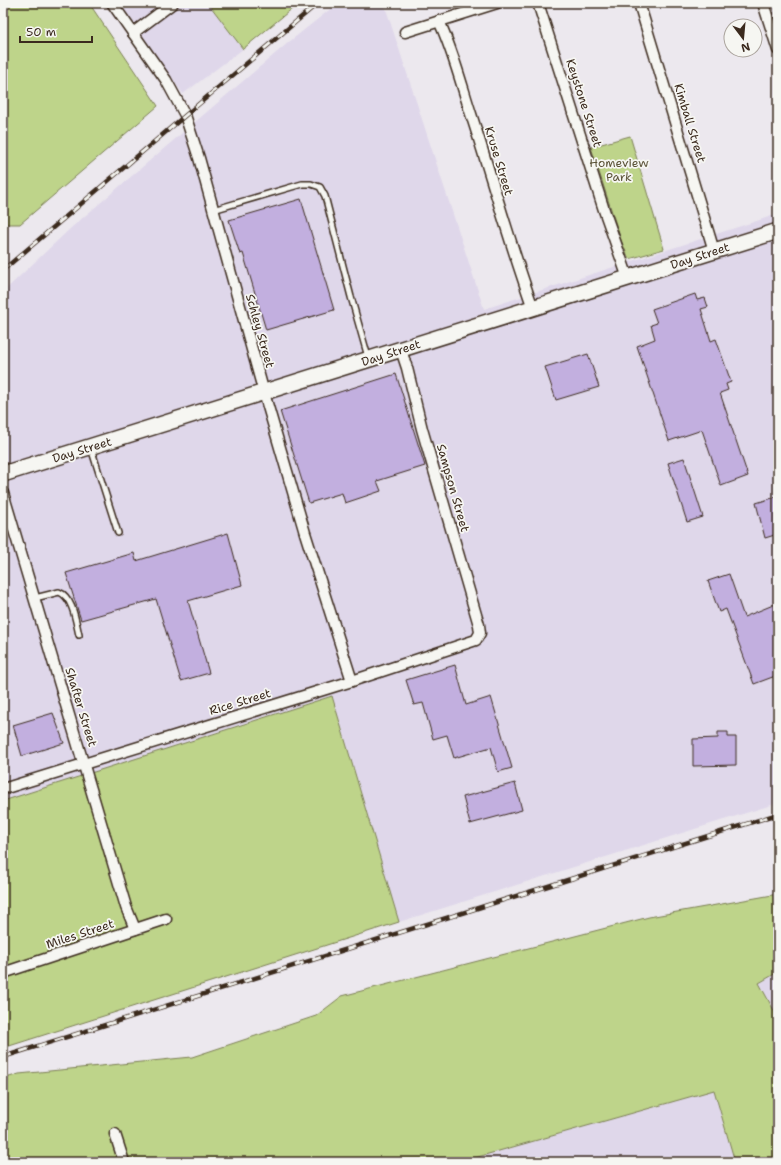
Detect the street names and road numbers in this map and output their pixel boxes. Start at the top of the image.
street label: Keystone Street [562,57,606,149]
street label: Kimball Street [670,81,710,165]
street label: Kruse Street [481,125,517,197]
street label: Day Street [668,239,732,273]
street label: Schley Street [242,292,278,370]
street label: Day Street [359,336,423,370]
street label: Day Street [50,433,114,467]
street label: Sampson Street [433,442,473,534]
street label: Shafter Street [61,665,101,749]
street label: Rice Street [207,685,273,719]
street label: Miles Street [44,916,116,952]

